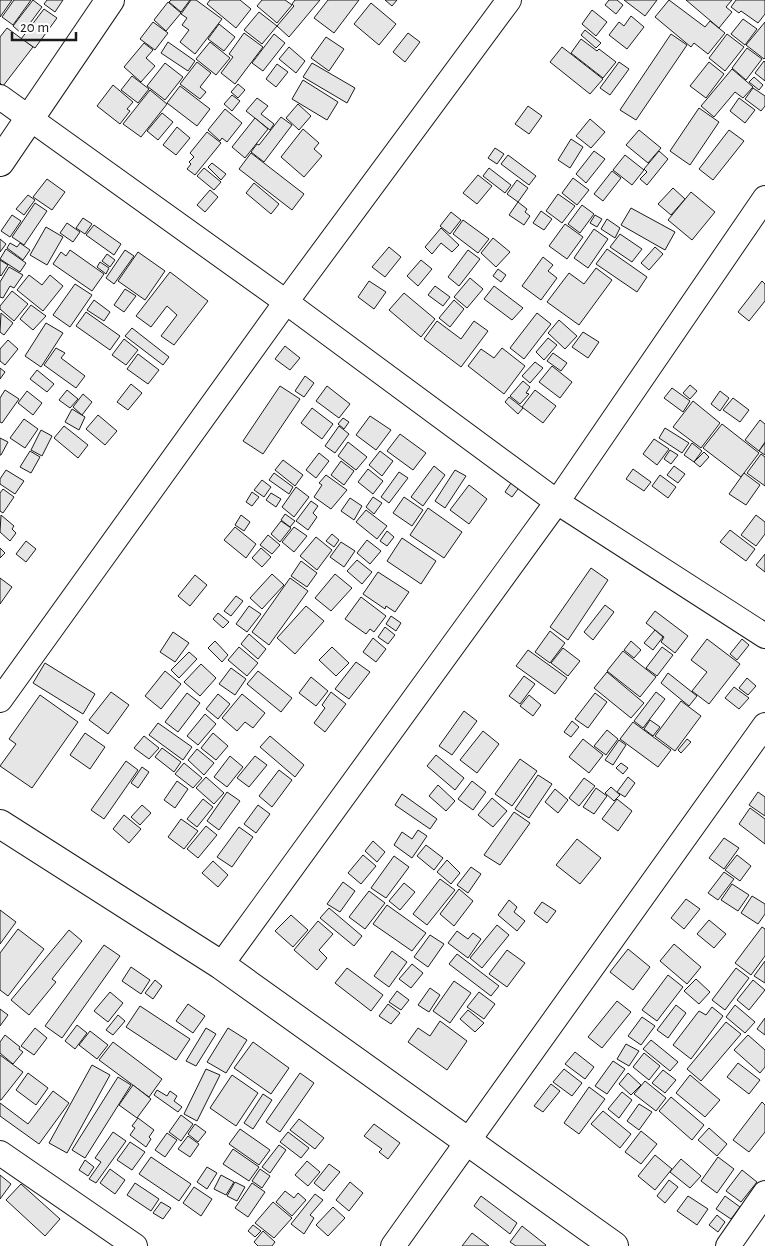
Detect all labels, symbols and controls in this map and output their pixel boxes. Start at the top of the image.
scale bar [12,10,76,42]
text: 20 m [20,20,49,35]

